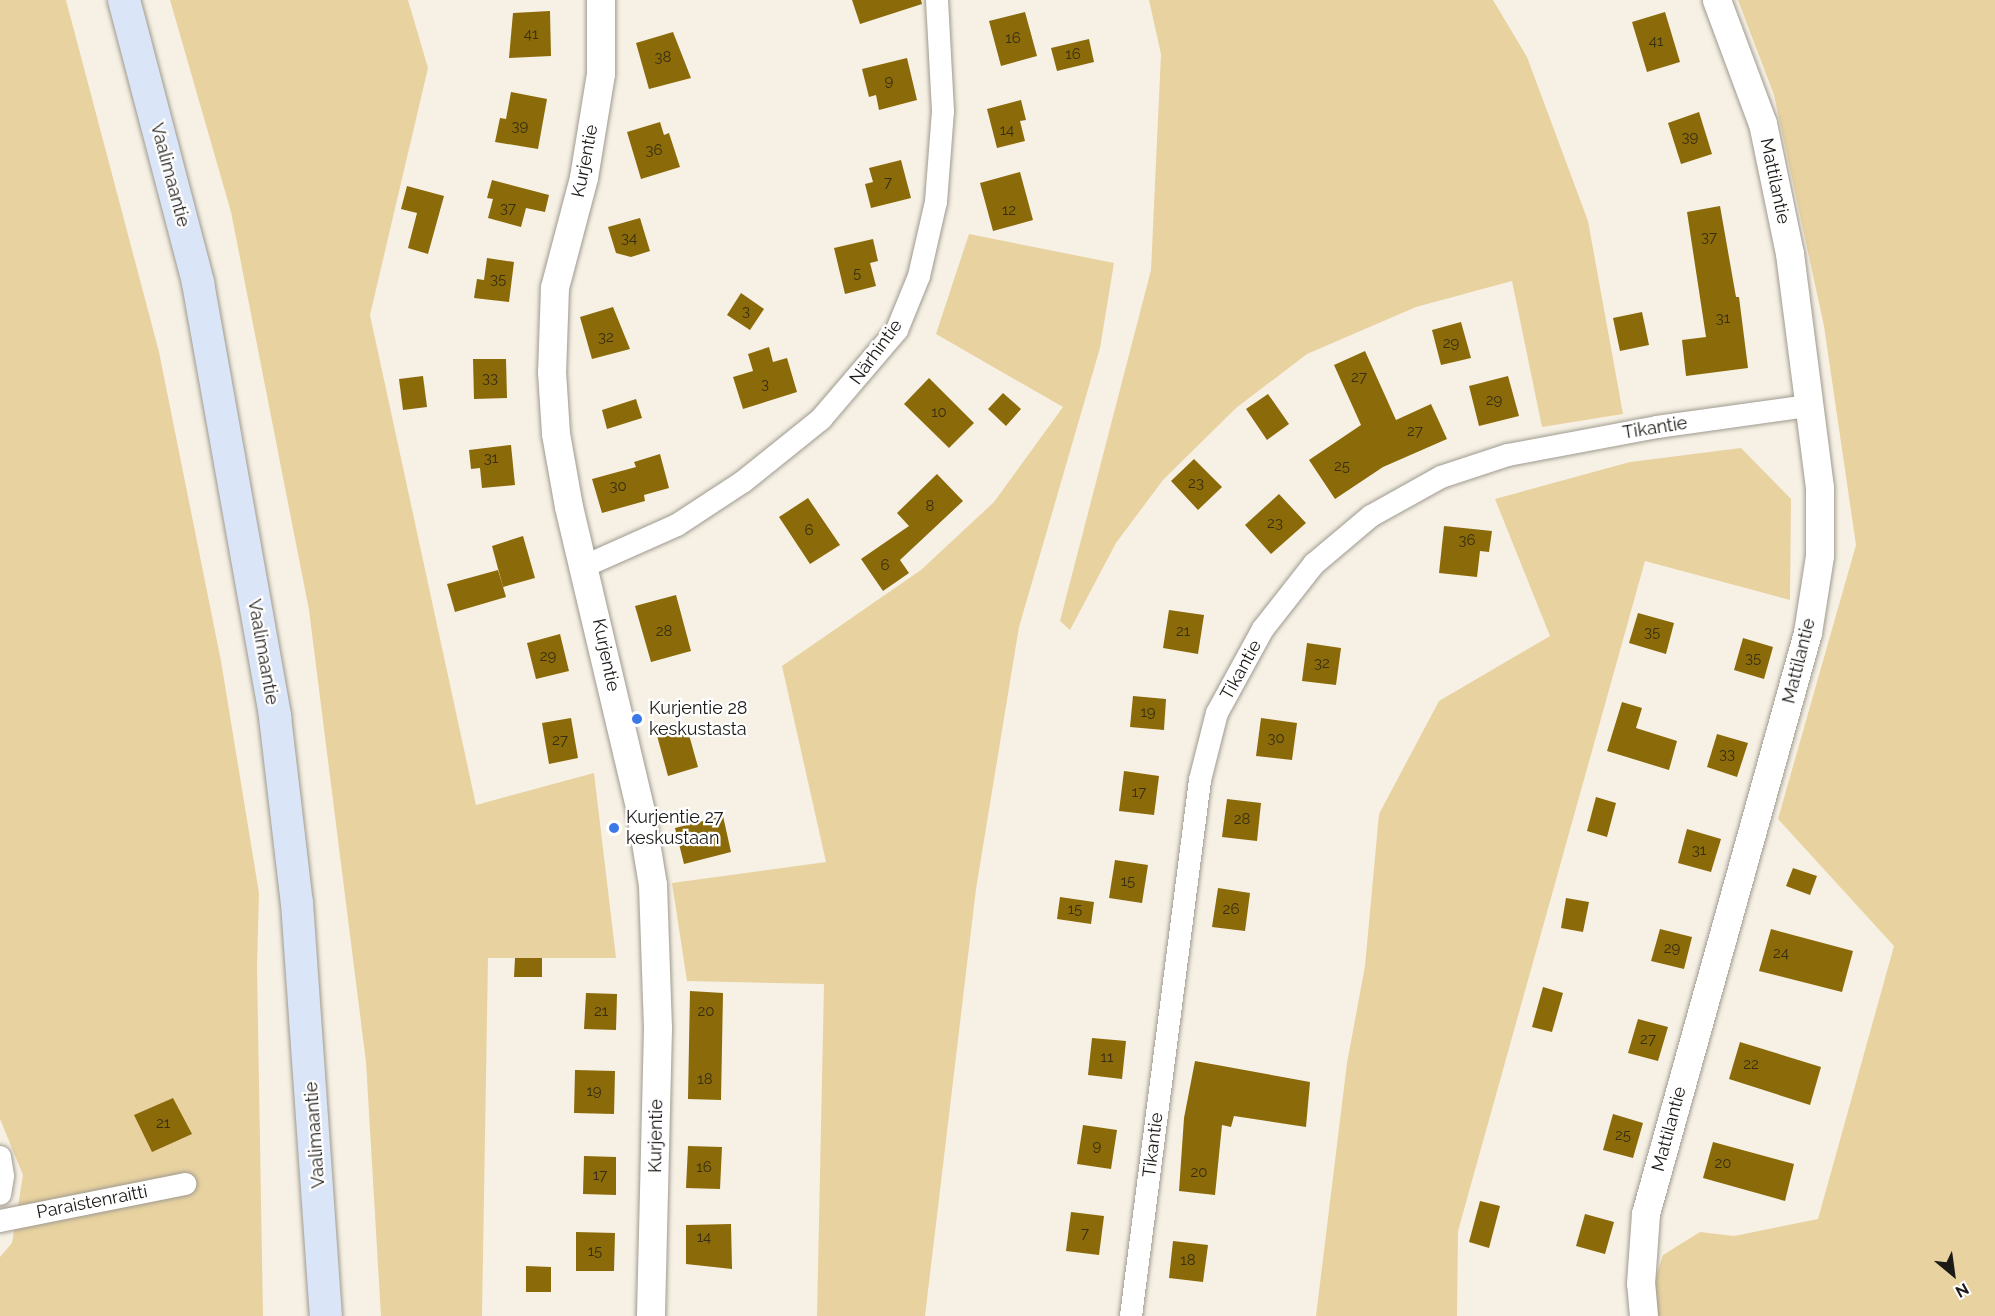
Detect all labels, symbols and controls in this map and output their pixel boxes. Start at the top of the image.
house number: 41 [524,26,538,44]
house number: 16 [1005,30,1021,48]
house number: 41 [1649,33,1663,51]
house number: 16 [1065,46,1081,64]
house number: 38 [655,49,671,67]
house number: 9 [885,73,893,91]
house number: 39 [512,118,528,136]
street label: Vaalimaantie [146,121,194,229]
house number: 14 [1000,122,1014,140]
street label: Kurjentie [567,123,603,199]
house number: 39 [1682,129,1698,147]
street label: Mattilantie [1755,136,1795,226]
house number: 36 [645,142,663,160]
house number: 7 [884,174,892,192]
house number: 37 [500,200,516,218]
house number: 12 [1002,202,1016,220]
house number: 37 [1701,229,1717,247]
house number: 34 [621,230,637,248]
house number: 5 [853,265,861,283]
house number: 35 [490,271,506,289]
house number: 3 [742,303,750,321]
house number: 31 [1716,310,1730,328]
street label: Närhintie [845,315,907,389]
house number: 32 [598,329,614,347]
house number: 29 [1443,335,1459,353]
house number: 27 [1351,369,1367,387]
house number: 33 [482,370,498,388]
house number: 3 [761,376,769,394]
house number: 29 [1486,392,1502,410]
house number: 10 [931,404,947,422]
street label: Tikantie [1621,412,1689,444]
house number: 27 [1407,423,1423,441]
house number: 31 [484,450,498,468]
house number: 25 [1334,458,1350,476]
house number: 23 [1188,475,1204,493]
house number: 30 [609,478,627,496]
house number: 8 [926,498,934,516]
house number: 23 [1267,515,1283,533]
house number: 6 [804,522,814,540]
house number: 36 [1458,532,1476,550]
house number: 6 [880,557,890,575]
street label: Vaalimaantie [243,598,283,706]
street label: Mattilantie [1778,616,1820,706]
street label: Kurjentie [588,617,624,693]
house number: 28 [656,623,672,641]
house number: 21 [1176,623,1190,641]
house number: 35 [1644,624,1660,642]
street label: Tikantie [1216,636,1266,704]
house number: 29 [540,648,556,666]
house number: 35 [1745,650,1761,668]
house number: 32 [1314,655,1330,673]
place label: Kurjentie 28 keskustasta [649,698,747,740]
house number: 19 [1140,704,1156,722]
marker: Kurjentie 28 keskustasta [630,712,644,726]
house number: 30 [1267,730,1285,748]
house number: 27 [552,732,568,750]
house number: 33 [1719,746,1735,764]
house number: 17 [1132,784,1146,802]
place label: Kurjentie 27 keskustaan [626,807,723,850]
house number: 28 [1234,811,1250,829]
marker: Kurjentie 27 keskustaan [607,821,621,835]
house number: 31 [1692,842,1706,860]
house number: 15 [1121,873,1135,891]
house number: 15 [1068,901,1082,919]
house number: 26 [1223,901,1239,919]
house number: 29 [1664,940,1680,958]
house number: 24 [1773,945,1789,963]
house number: 21 [594,1003,608,1021]
house number: 20 [698,1003,714,1021]
house number: 27 [1640,1031,1656,1049]
house number: 11 [1101,1049,1113,1067]
house number: 22 [1743,1056,1759,1074]
house number: 18 [697,1071,713,1089]
street label: Vaalimaantie [301,1081,329,1189]
house number: 19 [586,1083,602,1101]
street label: Mattilantie [1647,1084,1691,1174]
street label: Kurjentie [645,1099,667,1173]
street label: Tikantie [1138,1111,1168,1179]
house number: 21 [156,1115,170,1133]
house number: 25 [1615,1127,1631,1145]
house number: 9 [1093,1138,1101,1156]
house number: 20 [1715,1155,1731,1173]
house number: 16 [696,1159,712,1177]
house number: 20 [1191,1164,1207,1182]
house number: 17 [593,1167,607,1185]
street label: Paraistenraitti [35,1181,149,1223]
house number: 7 [1081,1225,1089,1243]
house number: 14 [697,1229,711,1247]
house number: 15 [588,1243,602,1261]
north arrow [1923,1244,1983,1304]
house number: 18 [1180,1252,1196,1270]
text: N [1952,1279,1972,1301]

